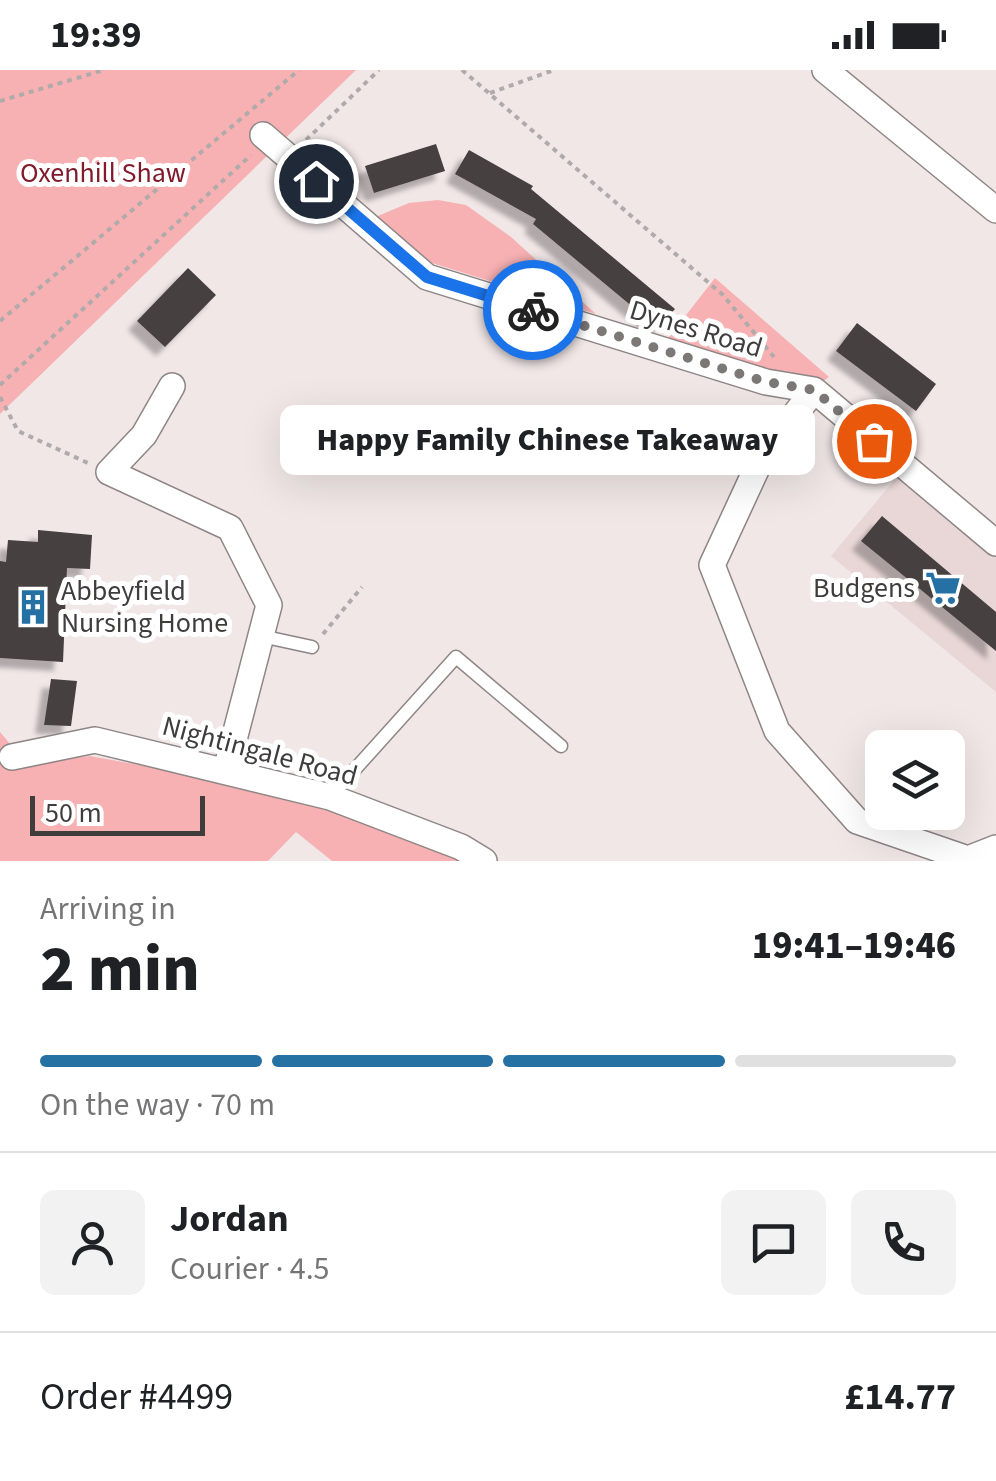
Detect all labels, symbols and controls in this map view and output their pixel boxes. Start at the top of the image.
text: 19:39 [50,8,142,62]
pin [274,139,359,224]
park label: Oxenhill Shaw [20,153,186,193]
icon: home [289,154,344,209]
courier [483,260,583,360]
icon: bike [506,283,561,338]
street label: Dynes Road [625,290,767,368]
pin [832,399,917,484]
callout: Happy Family Chinese Takeaway [279,406,814,476]
icon: bag [847,414,902,469]
text: Happy Family Chinese Takeaway [317,417,778,463]
place label: Budgens [813,568,915,608]
supermarket icon: Budgens [924,569,962,607]
place label: Abbeyfield Nursing Home [61,571,228,643]
building icon: Abbeyfield Nursing Home [14,588,52,626]
street label: Nightingale Road [158,706,362,796]
map controls [865,730,965,830]
button: layers [865,730,965,830]
scale bar [30,791,205,836]
text: 50 m [45,793,102,833]
text: Arriving in [40,886,176,932]
text: 19:41–19:46 [752,919,956,973]
text: 2 min [40,923,200,1016]
text: On the way · 70 m [40,1082,275,1128]
button: person [40,1190,145,1295]
button: chat [721,1190,826,1295]
button: phone [851,1190,956,1295]
text: Jordan [170,1192,289,1246]
text: Courier · 4.5 [170,1246,330,1292]
text: Order #4499 [40,1370,233,1424]
text: £14.77 [844,1370,956,1424]

